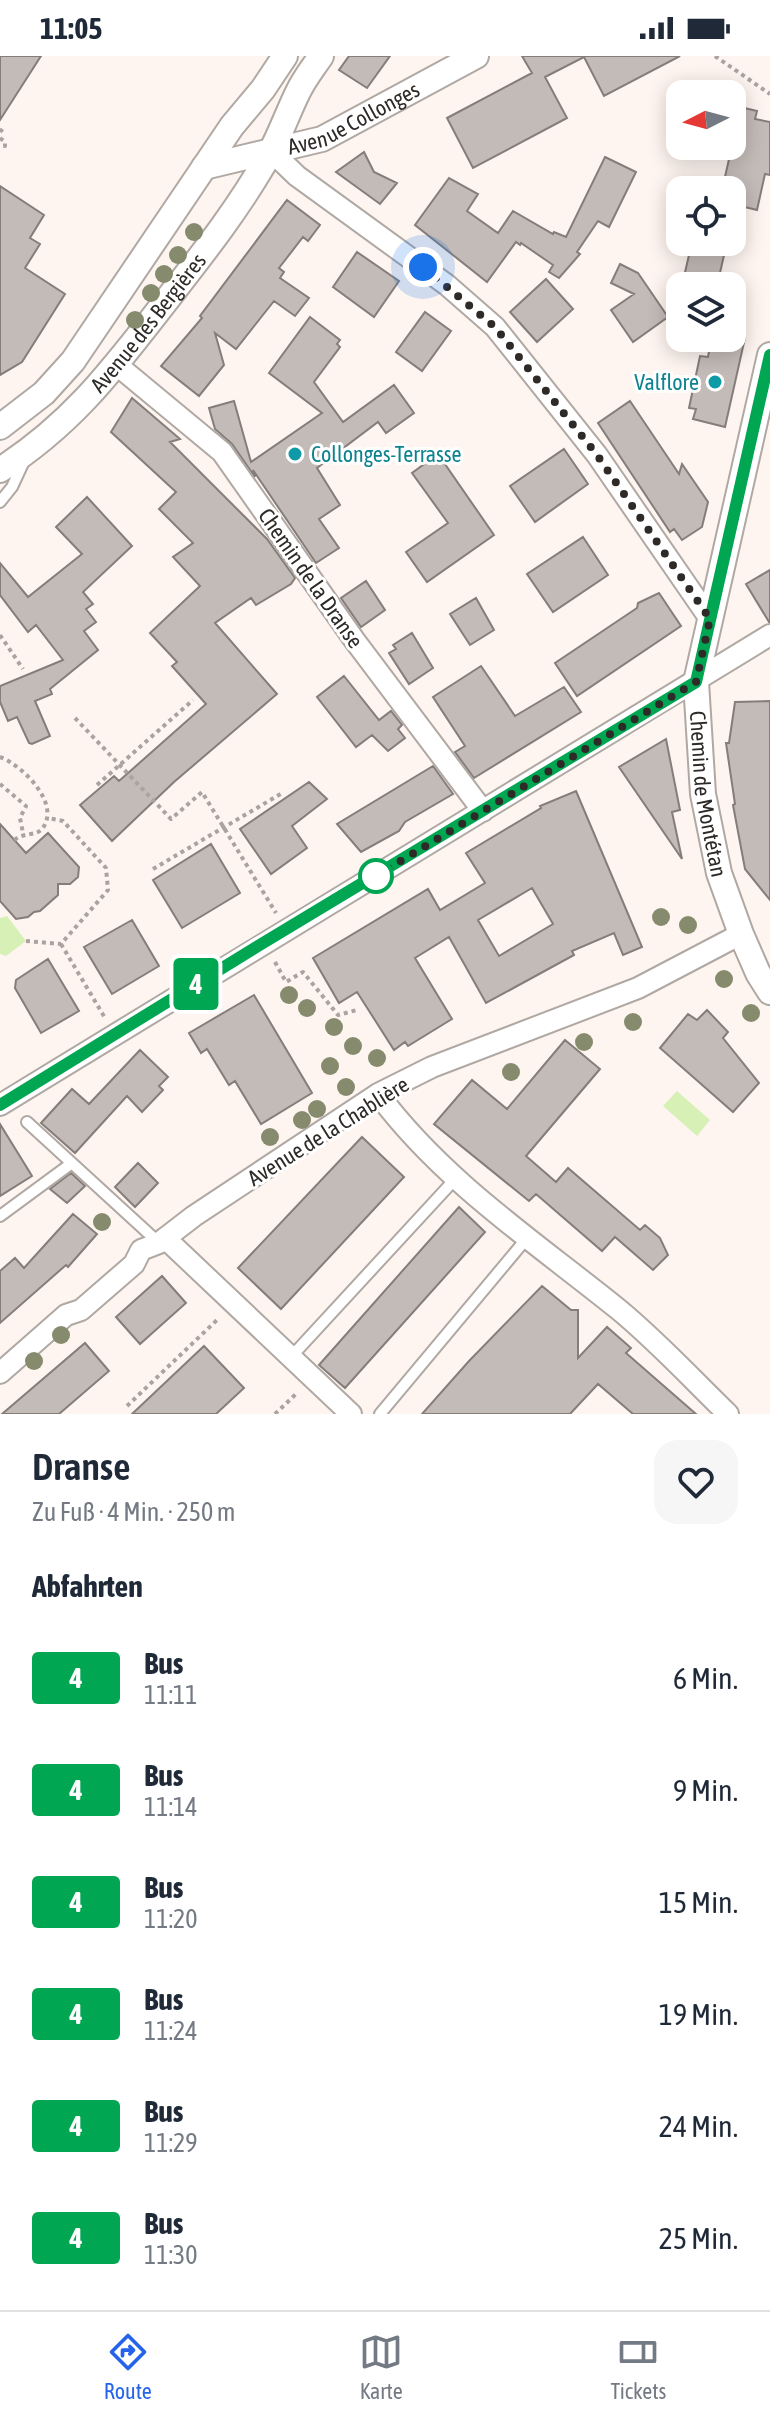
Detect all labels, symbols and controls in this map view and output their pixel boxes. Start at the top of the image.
text: 11:05 [40,11,102,45]
street label: Avenue Collonges [285,76,424,160]
north arrow [666,80,746,160]
map controls [666,80,746,352]
button: locate [666,176,746,256]
your location [403,247,443,287]
street label: Avenue des Bergières [85,248,211,398]
button: layers [666,272,746,352]
place label: Valflore [634,369,699,395]
marker: Valflore [706,373,724,391]
place label: Collonges-Terrasse [311,441,461,467]
marker: Collonges-Terrasse [286,445,304,463]
street label: Chemin de la Dranse [253,503,369,653]
street label: Chemin de Montétan [685,710,732,879]
unlabelled marker [359,859,393,893]
line badge: 4 [170,958,222,1010]
text: 4 [189,968,203,1000]
street label: Avenue de la Chablière [243,1071,413,1191]
button: heart [654,1440,738,1524]
text: Dranse [32,1445,131,1488]
text: Zu Fuß · 4 Min. · 250 m [32,1497,236,1527]
text: Abfahrten [32,1569,143,1603]
text: Bus [144,1646,183,1680]
text: 6 Min. [673,1661,738,1695]
text: 4 [69,1662,83,1694]
text: 11:11 [144,1680,198,1710]
text: Bus [144,1758,183,1792]
text: 9 Min. [673,1773,738,1807]
text: 4 [69,1774,83,1806]
text: 11:14 [144,1792,198,1822]
text: Bus [144,1870,183,1904]
text: 15 Min. [659,1885,738,1919]
text: 4 [69,1886,83,1918]
text: 11:20 [144,1904,198,1934]
text: Bus [144,1982,183,2016]
text: 19 Min. [659,1997,738,2031]
text: 4 [69,1998,83,2030]
text: 11:24 [144,2016,198,2046]
text: Bus [144,2094,183,2128]
text: 24 Min. [659,2109,738,2143]
text: 4 [69,2110,83,2142]
text: 11:29 [144,2128,198,2158]
text: Bus [144,2206,183,2240]
text: 25 Min. [659,2221,738,2255]
text: 4 [69,2222,83,2254]
text: 11:30 [144,2240,198,2270]
tab: Route [104,2330,152,2404]
tab: Karte [359,2330,403,2404]
tab: Tickets [611,2330,666,2404]

